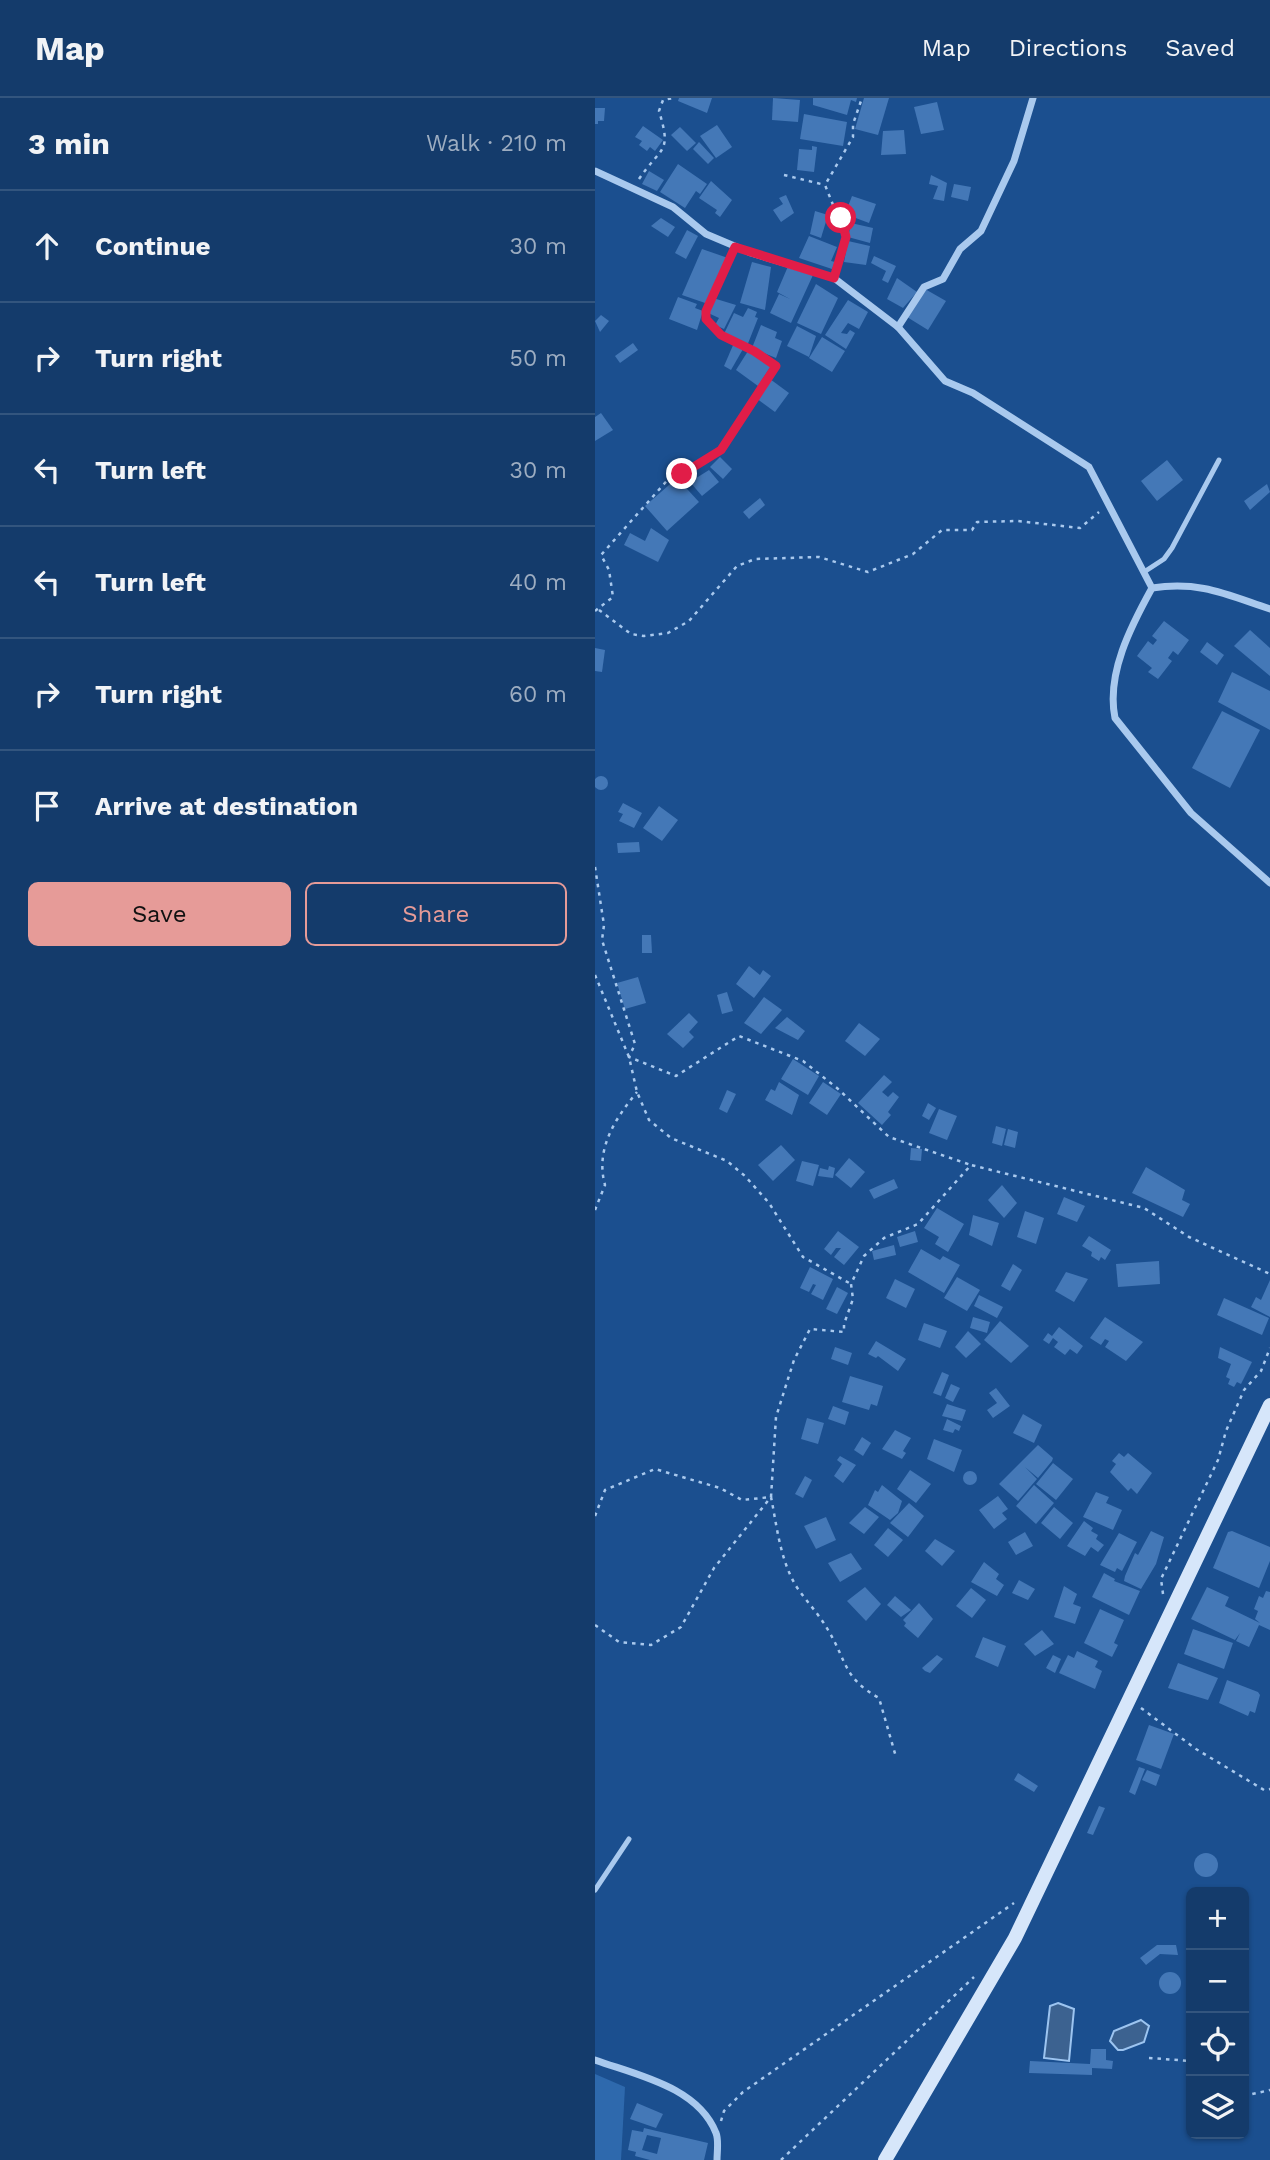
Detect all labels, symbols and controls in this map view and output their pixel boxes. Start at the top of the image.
text: Map [35,29,105,68]
text: Map [922,34,971,62]
text: Directions [1009,34,1127,62]
text: Saved [1165,34,1235,62]
text: 3 min [28,126,110,161]
text: Walk · 210 m [426,130,567,157]
route start [825,202,856,233]
icon: ahead [28,227,66,265]
text: Continue [95,231,211,261]
text: 30 m [510,233,567,260]
icon: right [28,339,66,377]
text: Turn right [95,343,222,373]
text: 50 m [510,345,567,372]
icon: left [28,451,66,489]
text: Turn left [95,455,206,485]
text: 30 m [510,457,567,484]
route end [666,458,697,489]
icon: left [28,563,66,601]
text: Turn left [95,567,206,597]
text: 40 m [509,569,567,596]
icon: right [28,675,66,713]
text: Turn right [95,679,222,709]
text: 60 m [509,681,567,708]
icon: arrive [28,787,66,825]
text: Arrive at destination [95,791,358,821]
button: Save [28,882,291,946]
button: Share [305,882,567,946]
map controls [1186,1887,1249,2139]
button: + [1186,1887,1249,1950]
button: − [1186,1950,1249,2013]
button: locate [1186,2013,1249,2076]
button: layers [1186,2076,1249,2139]

